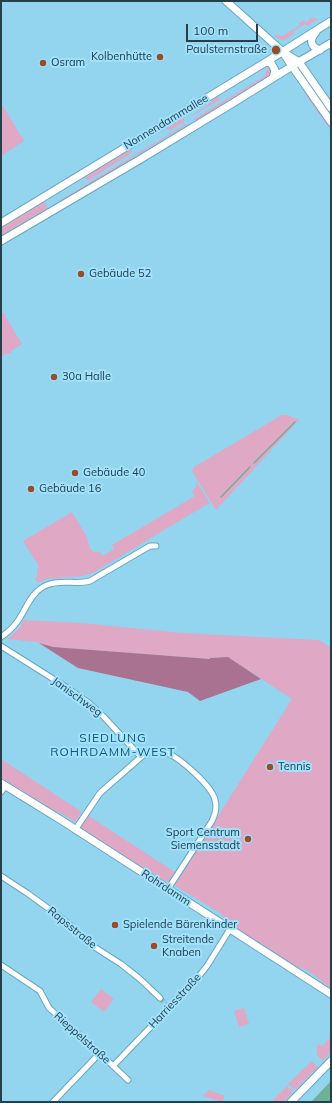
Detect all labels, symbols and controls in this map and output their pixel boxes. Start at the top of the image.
scale bar [188,16,260,42]
text: 100 m [193,23,228,38]
place label: Paulsternstraße [186,43,267,57]
marker: Paulsternstraße [270,44,282,56]
place label: Kolbenhütte [91,50,152,64]
marker: Kolbenhütte [155,52,165,62]
place label: Osram [51,56,85,70]
marker: Osram [38,58,48,68]
street label: Nonnendammallee [121,92,211,152]
place label: Gebäude 52 [89,267,151,281]
marker: Gebäude 52 [76,269,86,279]
place label: 30a Halle [62,370,111,384]
marker: 30a Halle [49,372,59,382]
place label: Gebäude 40 [83,466,145,480]
marker: Gebäude 40 [70,468,80,478]
place label: Gebäude 16 [39,482,101,496]
marker: Gebäude 16 [26,484,36,494]
street label: Janischweg [49,674,105,720]
district label: SIEDLUNG ROHRDAMM-WEST [50,731,176,759]
place label: Tennis [278,760,311,774]
marker: Tennis [265,762,275,772]
place label: Sport Centrum Siemensstadt [166,826,240,852]
marker: Sport Centrum Siemensstadt [243,834,253,844]
street label: Rohrdamm [139,867,193,909]
street label: Rapsstraße [45,904,99,952]
place label: Spielende Bärenkinder [123,918,237,932]
marker: Spielende Bärenkinder [110,920,120,930]
place label: Streitende Knaben [162,933,214,959]
marker: Streitende Knaben [149,941,159,951]
street label: Harriesstraße [146,971,204,1031]
street label: Rieppelstraße [51,1009,113,1067]

